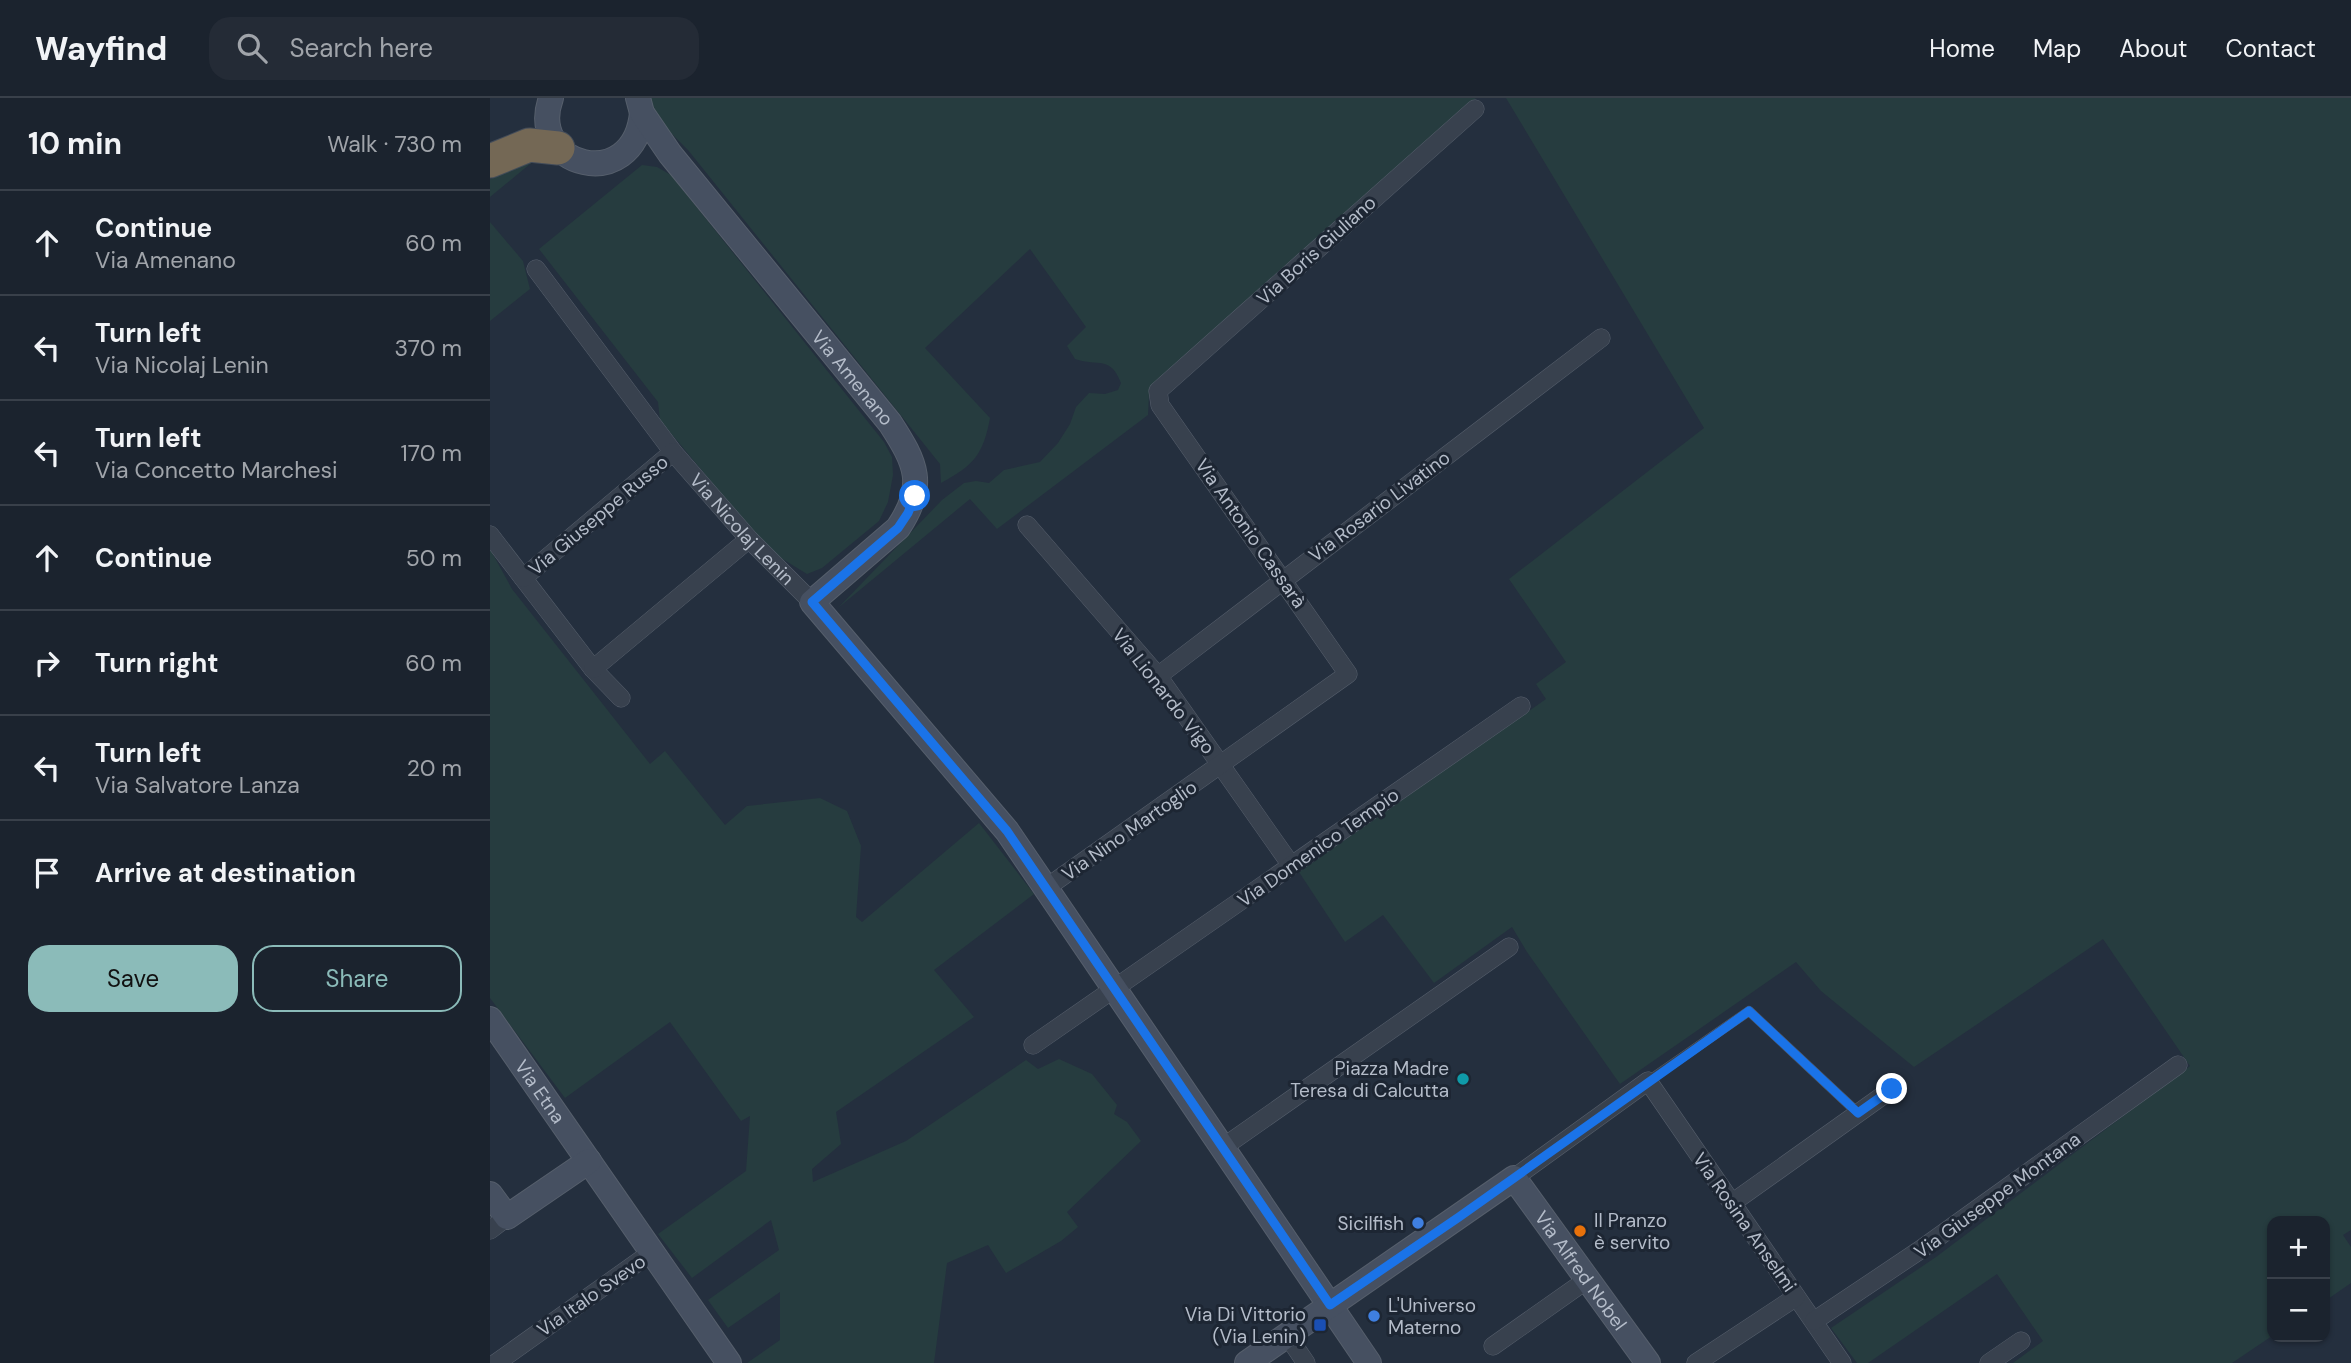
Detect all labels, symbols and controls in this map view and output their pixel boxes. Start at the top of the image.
search box [209,17,699,80]
text: Wayfind [35,27,167,70]
icon: search [233,29,271,67]
text: Search here [289,31,433,65]
text: Home [1929,33,1995,64]
text: Map [2033,33,2081,64]
text: About [2119,33,2188,64]
text: Contact [2226,33,2316,64]
text: 10 min [28,124,122,163]
text: Walk · 730 m [327,129,462,159]
street label: Via Boris Giuliano [1251,190,1381,311]
text: Continue [95,211,212,245]
icon: ahead [28,224,66,262]
text: 60 m [405,228,462,258]
text: Via Amenano [95,245,236,275]
text: Turn left [95,316,202,350]
street label: Via Amenano [806,325,899,431]
icon: left [28,329,66,367]
text: 370 m [394,333,462,363]
text: Via Nicolaj Lenin [95,350,269,380]
text: Turn left [95,421,202,455]
icon: left [28,434,66,472]
text: 170 m [401,438,462,468]
street label: Via Rosario Livatino [1304,445,1455,568]
street label: Via Giuseppe Russo [523,450,673,581]
street label: Via Antonio Cassarà [1190,454,1312,613]
text: Via Concetto Marchesi [95,455,338,485]
street label: Via Nicolaj Lenin [684,468,800,590]
route start [899,480,930,511]
icon: ahead [28,539,66,577]
text: Continue [95,541,212,575]
text: 50 m [406,543,462,573]
street label: Via Lionardo Vigo [1107,623,1221,759]
icon: right [28,644,66,682]
text: Turn right [95,646,219,680]
text: 60 m [405,648,462,678]
text: Turn left [95,736,202,770]
icon: left [28,749,66,787]
text: 20 m [407,753,462,783]
text: Via Salvatore Lanza [95,770,300,800]
street label: Via Nino Martoglio [1057,774,1202,886]
street label: Via Domenico Tempio [1233,782,1404,913]
icon: arrive [28,854,66,892]
text: Arrive at destination [95,856,356,890]
button: Save [28,945,238,1012]
button: Share [252,945,462,1012]
street label: Via Etna [509,1055,571,1128]
place label: Piazza Madre Teresa di Calcutta [1290,1056,1449,1103]
marker: Piazza Madre Teresa di Calcutta [1455,1071,1471,1087]
route end [1876,1073,1907,1104]
street label: Via Giuseppe Montana [1909,1127,2085,1264]
street label: Via Rosina Anselmi [1687,1148,1802,1297]
street label: Via Alfred Nobel [1529,1206,1632,1336]
place label: Il Pranzo è servito [1594,1208,1670,1255]
place label: Sicilfish [1338,1211,1404,1236]
marker: Sicilfish [1410,1215,1426,1231]
map controls [2267,1216,2330,1342]
button: + [2267,1216,2330,1279]
marker: Il Pranzo è servito [1572,1223,1588,1239]
street label: Via Italo Svevo [532,1249,651,1342]
button: − [2267,1279,2330,1342]
place label: L'Universo Materno [1388,1293,1476,1340]
place label: Via Di Vittorio (Via Lenin) [1185,1302,1306,1349]
marker: L'Universo Materno [1366,1308,1382,1324]
marker: Via Di Vittorio (Via Lenin) [1312,1317,1328,1333]

